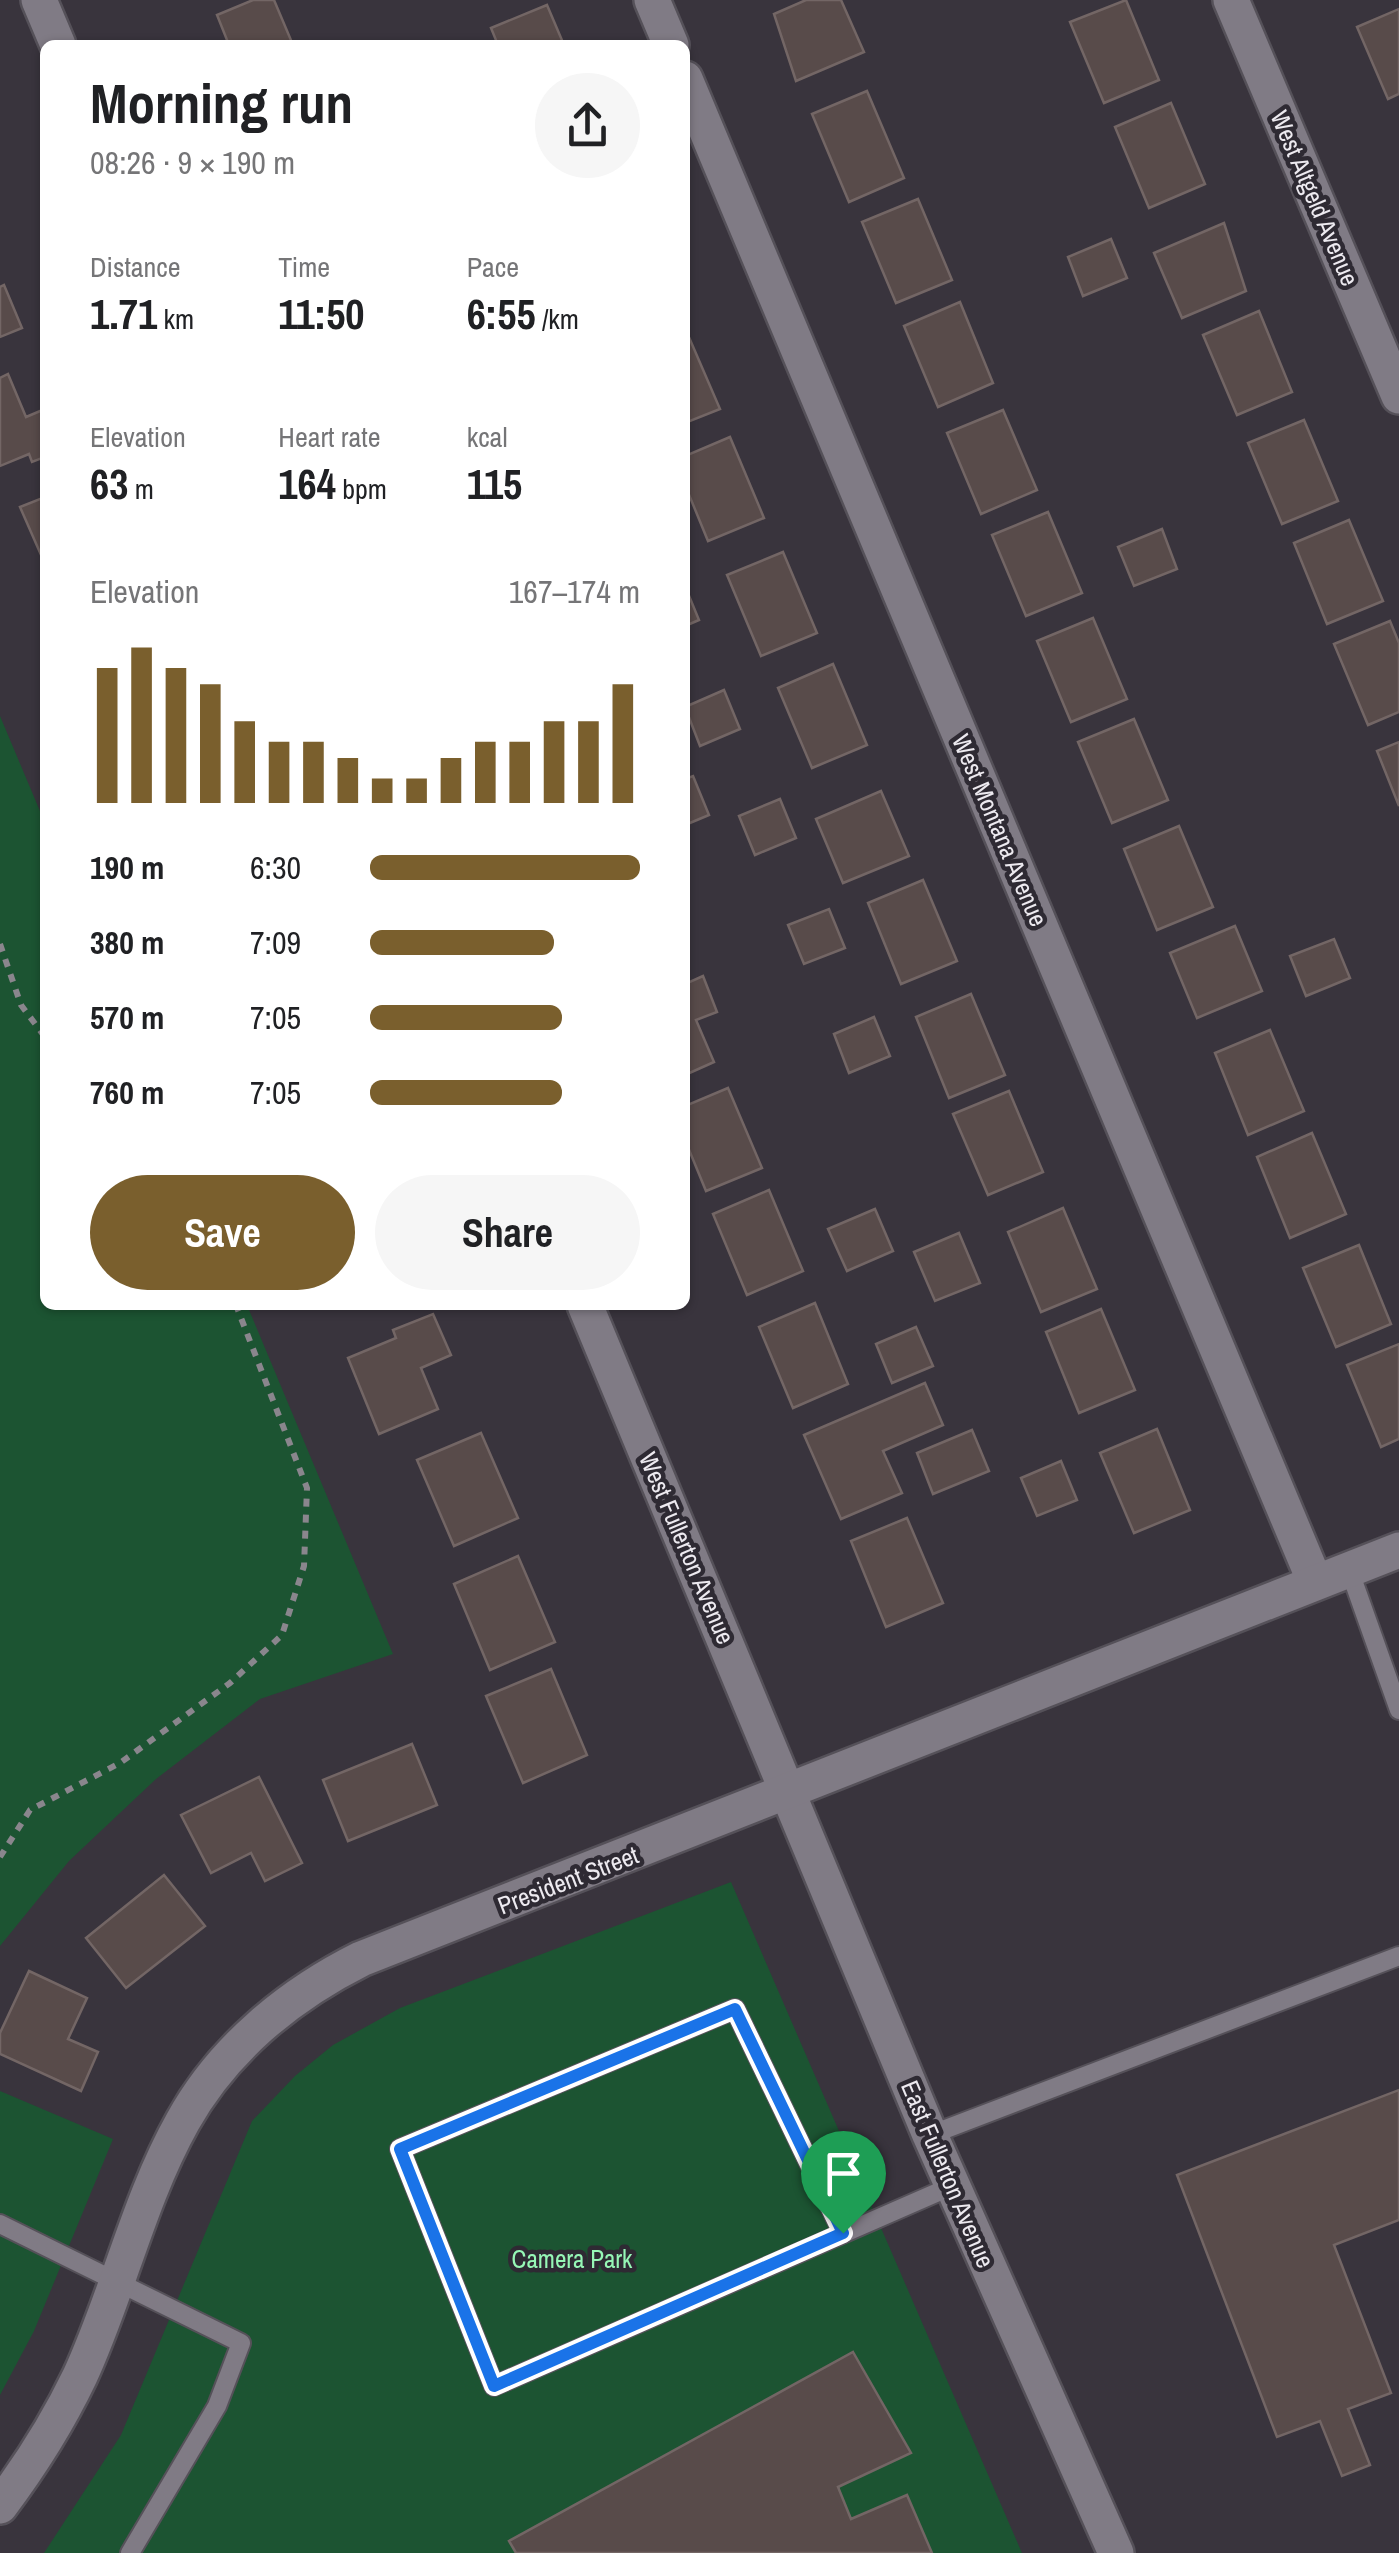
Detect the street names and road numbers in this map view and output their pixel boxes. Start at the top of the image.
street label: West Altgeld Avenue [1263,105,1367,291]
street label: West Montana Avenue [944,729,1056,931]
street label: West Fullerton Avenue [631,1447,743,1649]
street label: President Street [493,1837,644,1922]
street label: East Fullerton Avenue [893,2075,1003,2273]

